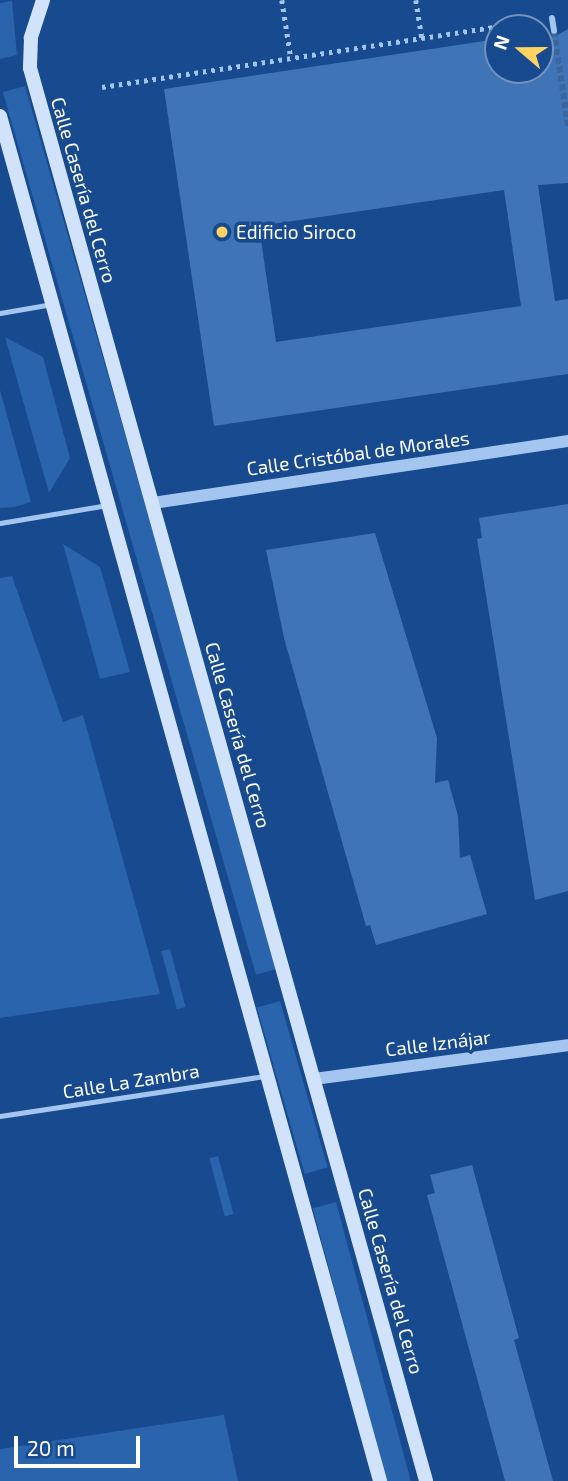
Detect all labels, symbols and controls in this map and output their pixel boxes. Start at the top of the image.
north arrow [484,14,554,84]
text: N [488,32,514,53]
street label: Calle Casería del Cerro [46,94,122,286]
place label: Edificio Siroco [236,221,356,243]
marker: Edificio Siroco [214,224,230,240]
street label: Calle Cristóbal de Morales [245,426,471,480]
street label: Calle Casería del Cerro [200,639,276,831]
street label: Calle Iznájar [384,1025,492,1061]
street label: Calle La Zambra [61,1059,201,1103]
street label: Calle Casería del Cerro [353,1185,429,1377]
scale bar [18,1422,144,1466]
text: 20 m [27,1435,75,1460]

